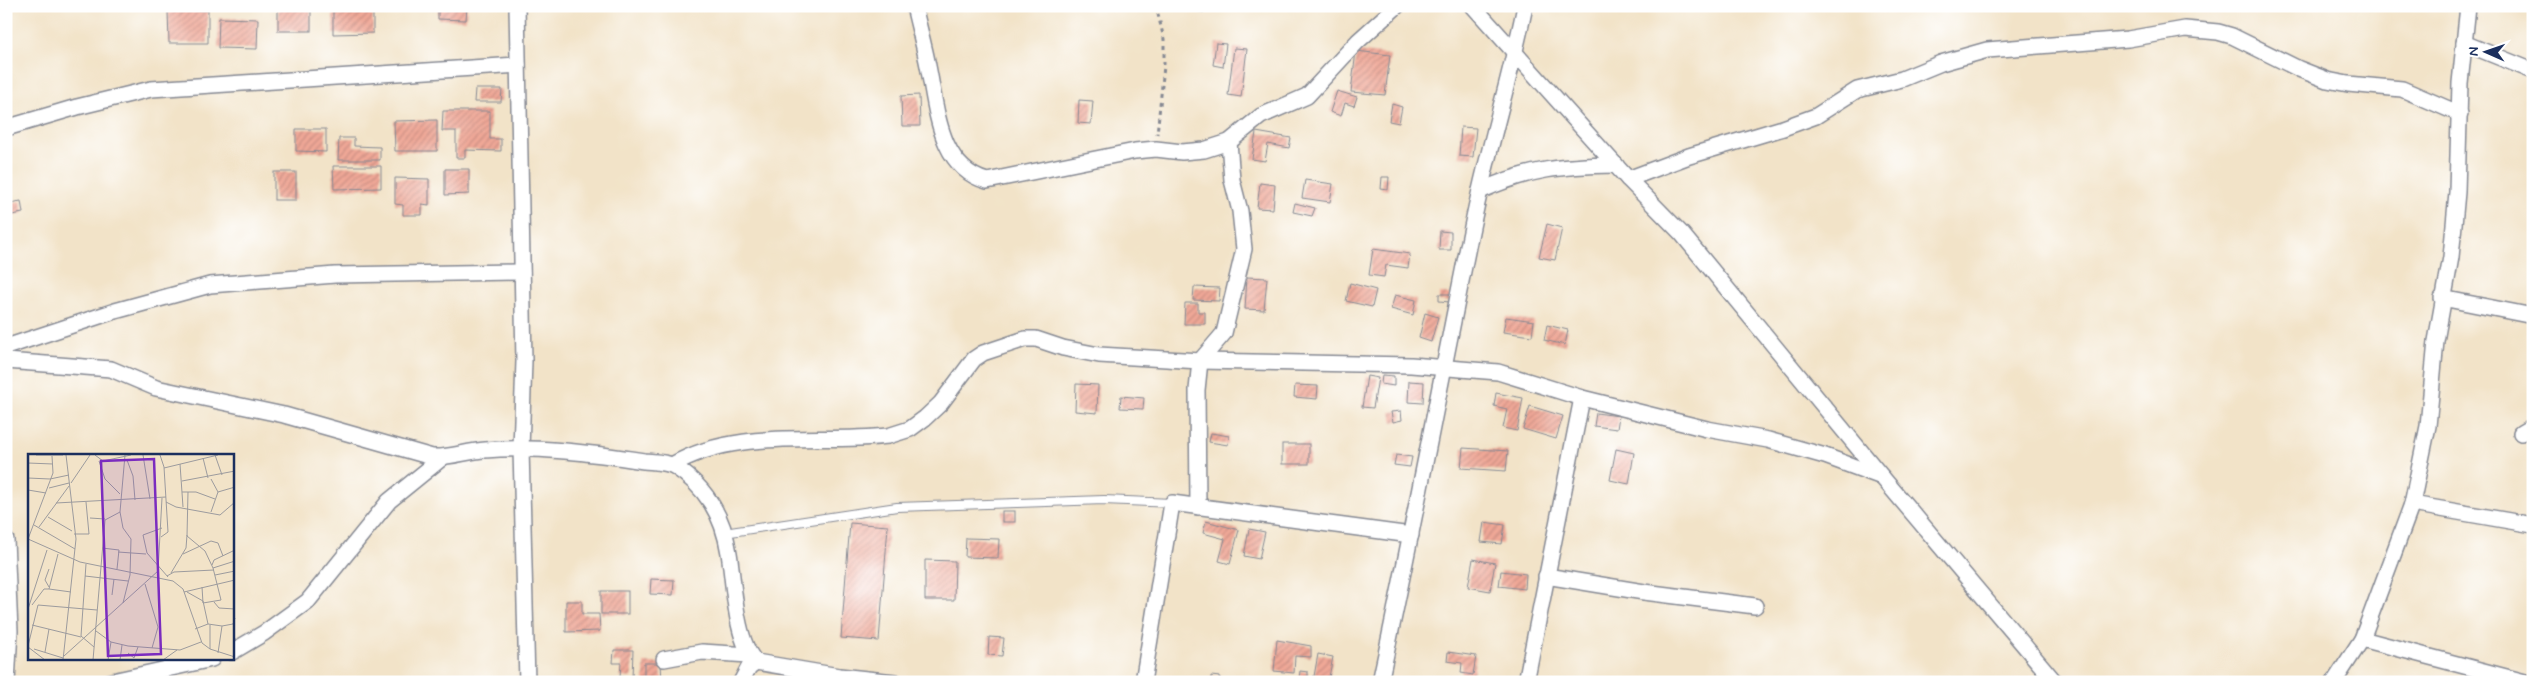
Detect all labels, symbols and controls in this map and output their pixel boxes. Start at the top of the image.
north arrow [2462,28,2512,78]
text: N [2465,47,2483,57]
inset map [28,454,234,660]

